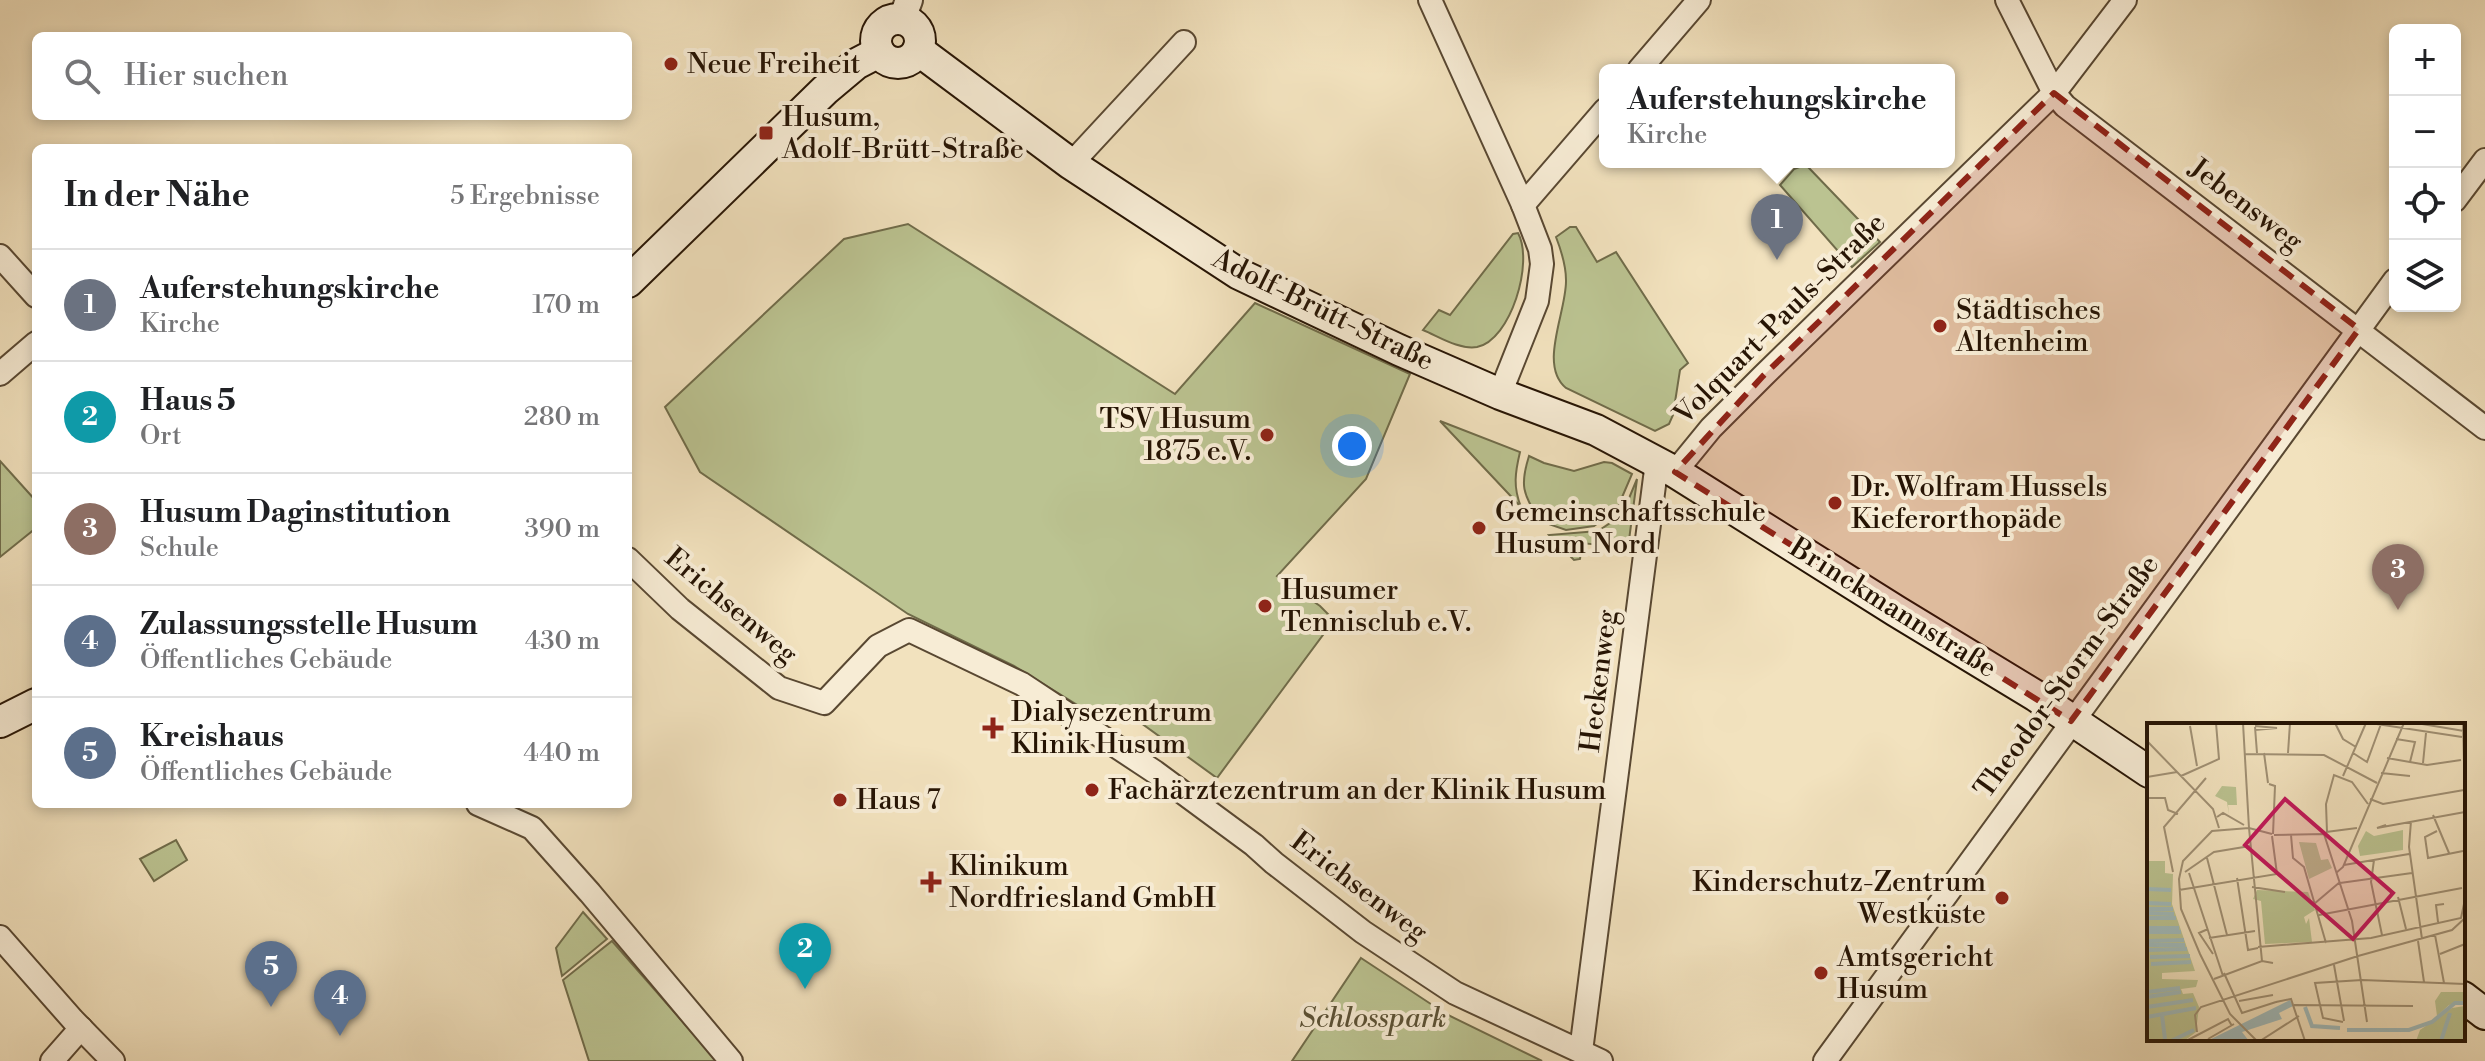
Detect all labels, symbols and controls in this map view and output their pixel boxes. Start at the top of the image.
map controls [2389,24,2461,312]
button: + [2389,24,2461,96]
search box [32,32,632,120]
place label: Neue Freiheit [687,47,861,82]
icon: search [60,54,104,98]
marker: Neue Freiheit [662,55,680,73]
text: Hier suchen [124,57,288,95]
popup [1599,64,1955,168]
text: Auferstehungskirche [1627,81,1927,119]
button: − [2389,96,2461,168]
place label: Husum, Adolf-Brütt-Straße [781,100,1024,167]
text: Kirche [1627,119,1707,151]
marker: Husum, Adolf-Brütt-Straße [757,124,775,142]
street label: Jebensweg [2181,150,2310,259]
button: locate [2389,168,2461,240]
text: In der Nähe [64,175,250,217]
text: 5 Ergebnisse [450,180,600,212]
pin: 1 [1751,194,1803,260]
street label: Volquart-Pauls-Straße [1666,206,1893,433]
button: layers [2389,240,2461,312]
street label: Adolf-Brütt-Straße [1206,241,1439,379]
text: Auferstehungskirche [140,270,439,308]
text: 1 [84,289,96,321]
text: 170 m [532,289,600,321]
place label: Städtisches Altenheim [1955,293,2101,360]
text: Kirche [140,308,220,340]
marker: Städtisches Altenheim [1931,317,1949,335]
text: Haus 5 [140,382,236,420]
text: 2 [82,401,98,433]
text: 280 m [524,401,600,433]
place label: TSV Husum 1875 e.V. [1100,402,1251,469]
text: Ort [140,420,182,452]
marker: TSV Husum 1875 e.V. [1258,426,1276,444]
your location [1332,426,1372,466]
place label: Dr. Wolfram Hussels Kieferorthopäde [1851,470,2108,537]
text: Husum Daginstitution [140,494,450,532]
marker: Dr. Wolfram Hussels Kieferorthopäde [1826,494,1844,512]
place label: Gemeinschaftsschule Husum Nord [1495,495,1766,562]
text: 3 [82,513,98,545]
text: 390 m [525,513,600,545]
marker: Gemeinschaftsschule Husum Nord [1470,519,1488,537]
street label: Brinckmannstraße [1782,530,2003,686]
text: Schule [140,532,219,564]
street label: Erichsenweg [657,540,805,672]
pin: 3 [2372,544,2424,610]
street label: Theodor-Storm-Straße [1967,549,2167,805]
place label: Husumer Tennisclub e.V. [1281,573,1471,640]
marker: Husumer Tennisclub e.V. [1256,597,1274,615]
text: Zulassungsstelle Husum [140,606,478,644]
street label: Heckenweg [1573,607,1625,754]
text: 4 [81,625,99,657]
text: 430 m [525,625,600,657]
text: Öffentliches Gebäude [140,644,392,676]
place label: Dialysezentrum Klinik Husum [1011,695,1212,762]
marker: Dialysezentrum Klinik Husum [982,717,1004,739]
text: Kreishaus [140,718,284,756]
inset map [2147,723,2465,1041]
text: 5 [82,737,98,769]
text: 440 m [523,737,600,769]
text: Öffentliches Gebäude [140,756,392,788]
place label: Fachärztezentrum an der Klinik Husum [1108,773,1606,808]
marker: Fachärztezentrum an der Klinik Husum [1083,781,1101,799]
place label: Haus 7 [856,783,941,818]
marker: Haus 7 [831,791,849,809]
street label: Erichsenweg [1284,824,1435,950]
place label: Klinikum Nordfriesland GmbH [949,849,1216,916]
place label: Kinderschutz-Zentrum Westküste [1692,865,1986,932]
marker: Klinikum Nordfriesland GmbH [920,871,942,893]
marker: Kinderschutz-Zentrum Westküste [1993,889,2011,907]
pin: 2 [779,923,831,989]
place label: Amtsgericht Husum [1836,940,1994,1007]
pin: 5 [245,941,297,1007]
marker: Amtsgericht Husum [1812,964,1830,982]
pin: 4 [314,970,366,1036]
park label: Schlosspark [1300,1001,1446,1036]

